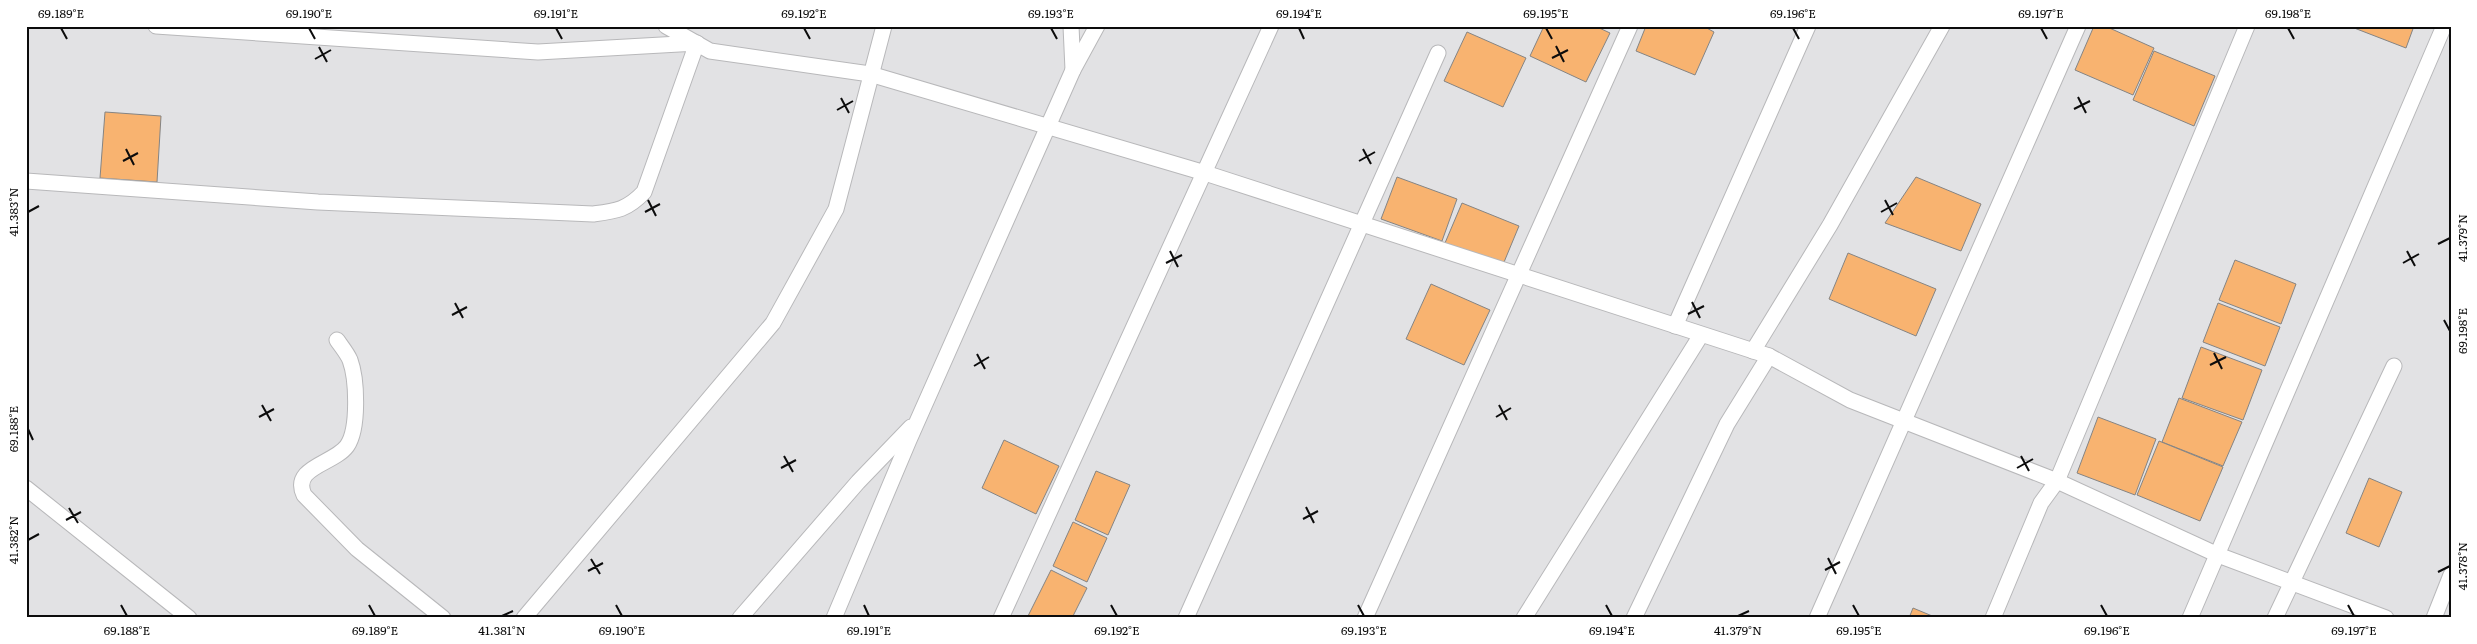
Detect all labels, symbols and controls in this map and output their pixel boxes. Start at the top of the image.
text: 69.189°E [38,4,84,22]
text: 69.190°E [286,4,333,22]
text: 69.191°E [534,4,579,22]
text: 69.192°E [781,4,827,22]
text: 69.193°E [1028,4,1074,22]
text: 69.194°E [1276,4,1322,22]
text: 69.195°E [1523,4,1569,22]
text: 69.196°E [1770,4,1816,22]
text: 69.197°E [2018,4,2064,22]
text: 69.198°E [2265,4,2311,22]
text: 41.383°N [4,187,22,237]
text: 41.379°N [2453,214,2471,262]
text: 69.198°E [2453,308,2471,354]
text: 69.188°E [4,405,22,452]
text: 41.382°N [4,516,22,564]
text: 41.378°N [2453,542,2471,590]
text: 69.188°E [104,621,151,639]
text: 69.189°E [352,621,398,639]
text: 41.381°N [478,621,526,639]
text: 69.190°E [599,621,646,639]
text: 69.191°E [847,621,892,639]
text: 69.192°E [1094,621,1140,639]
text: 69.193°E [1341,621,1387,639]
text: 69.194°E [1589,621,1635,639]
text: 41.379°N [1714,621,1762,639]
text: 69.195°E [1836,621,1882,639]
text: 69.196°E [2084,621,2130,639]
text: 69.197°E [2331,621,2377,639]

